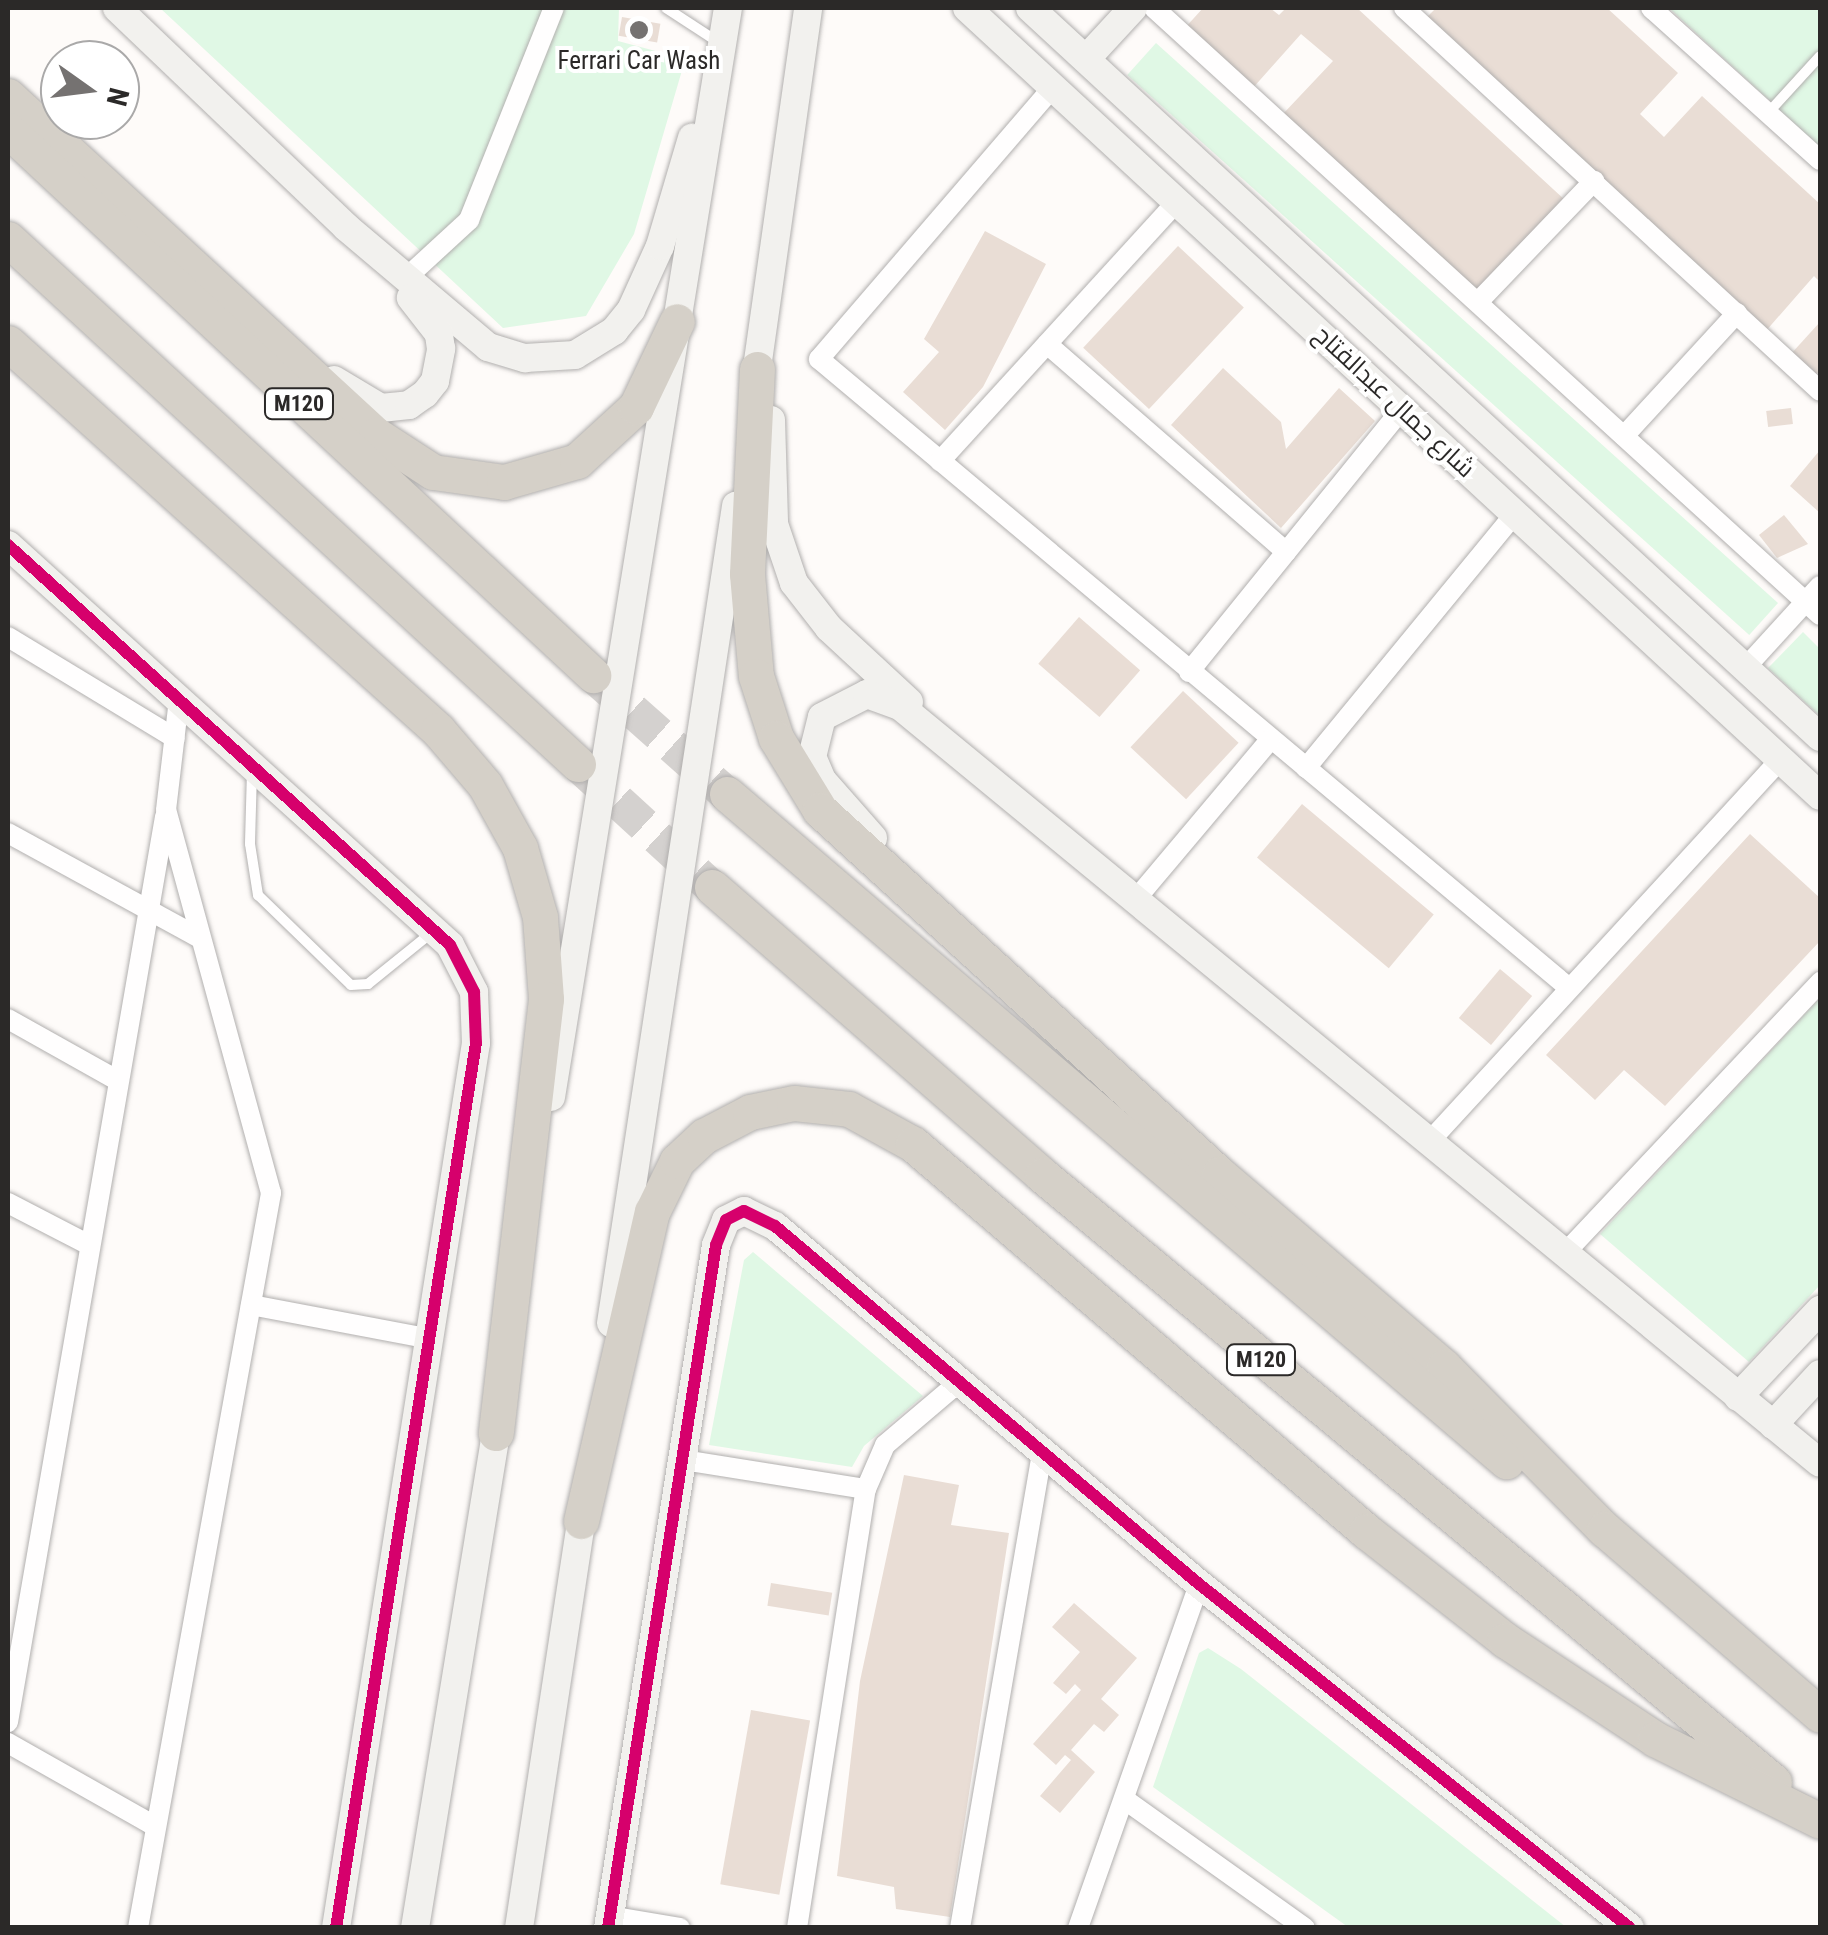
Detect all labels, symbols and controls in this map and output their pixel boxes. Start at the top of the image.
marker: Ferrari Car Wash [628,19,650,41]
north arrow [40,40,140,140]
place label: Ferrari Car Wash [558,46,720,76]
text: N [100,85,136,109]
street label: شارع جمال عبدالفتاح [1307,320,1481,484]
road number: M120 [262,387,336,421]
road number: M120 [1224,1343,1298,1377]

